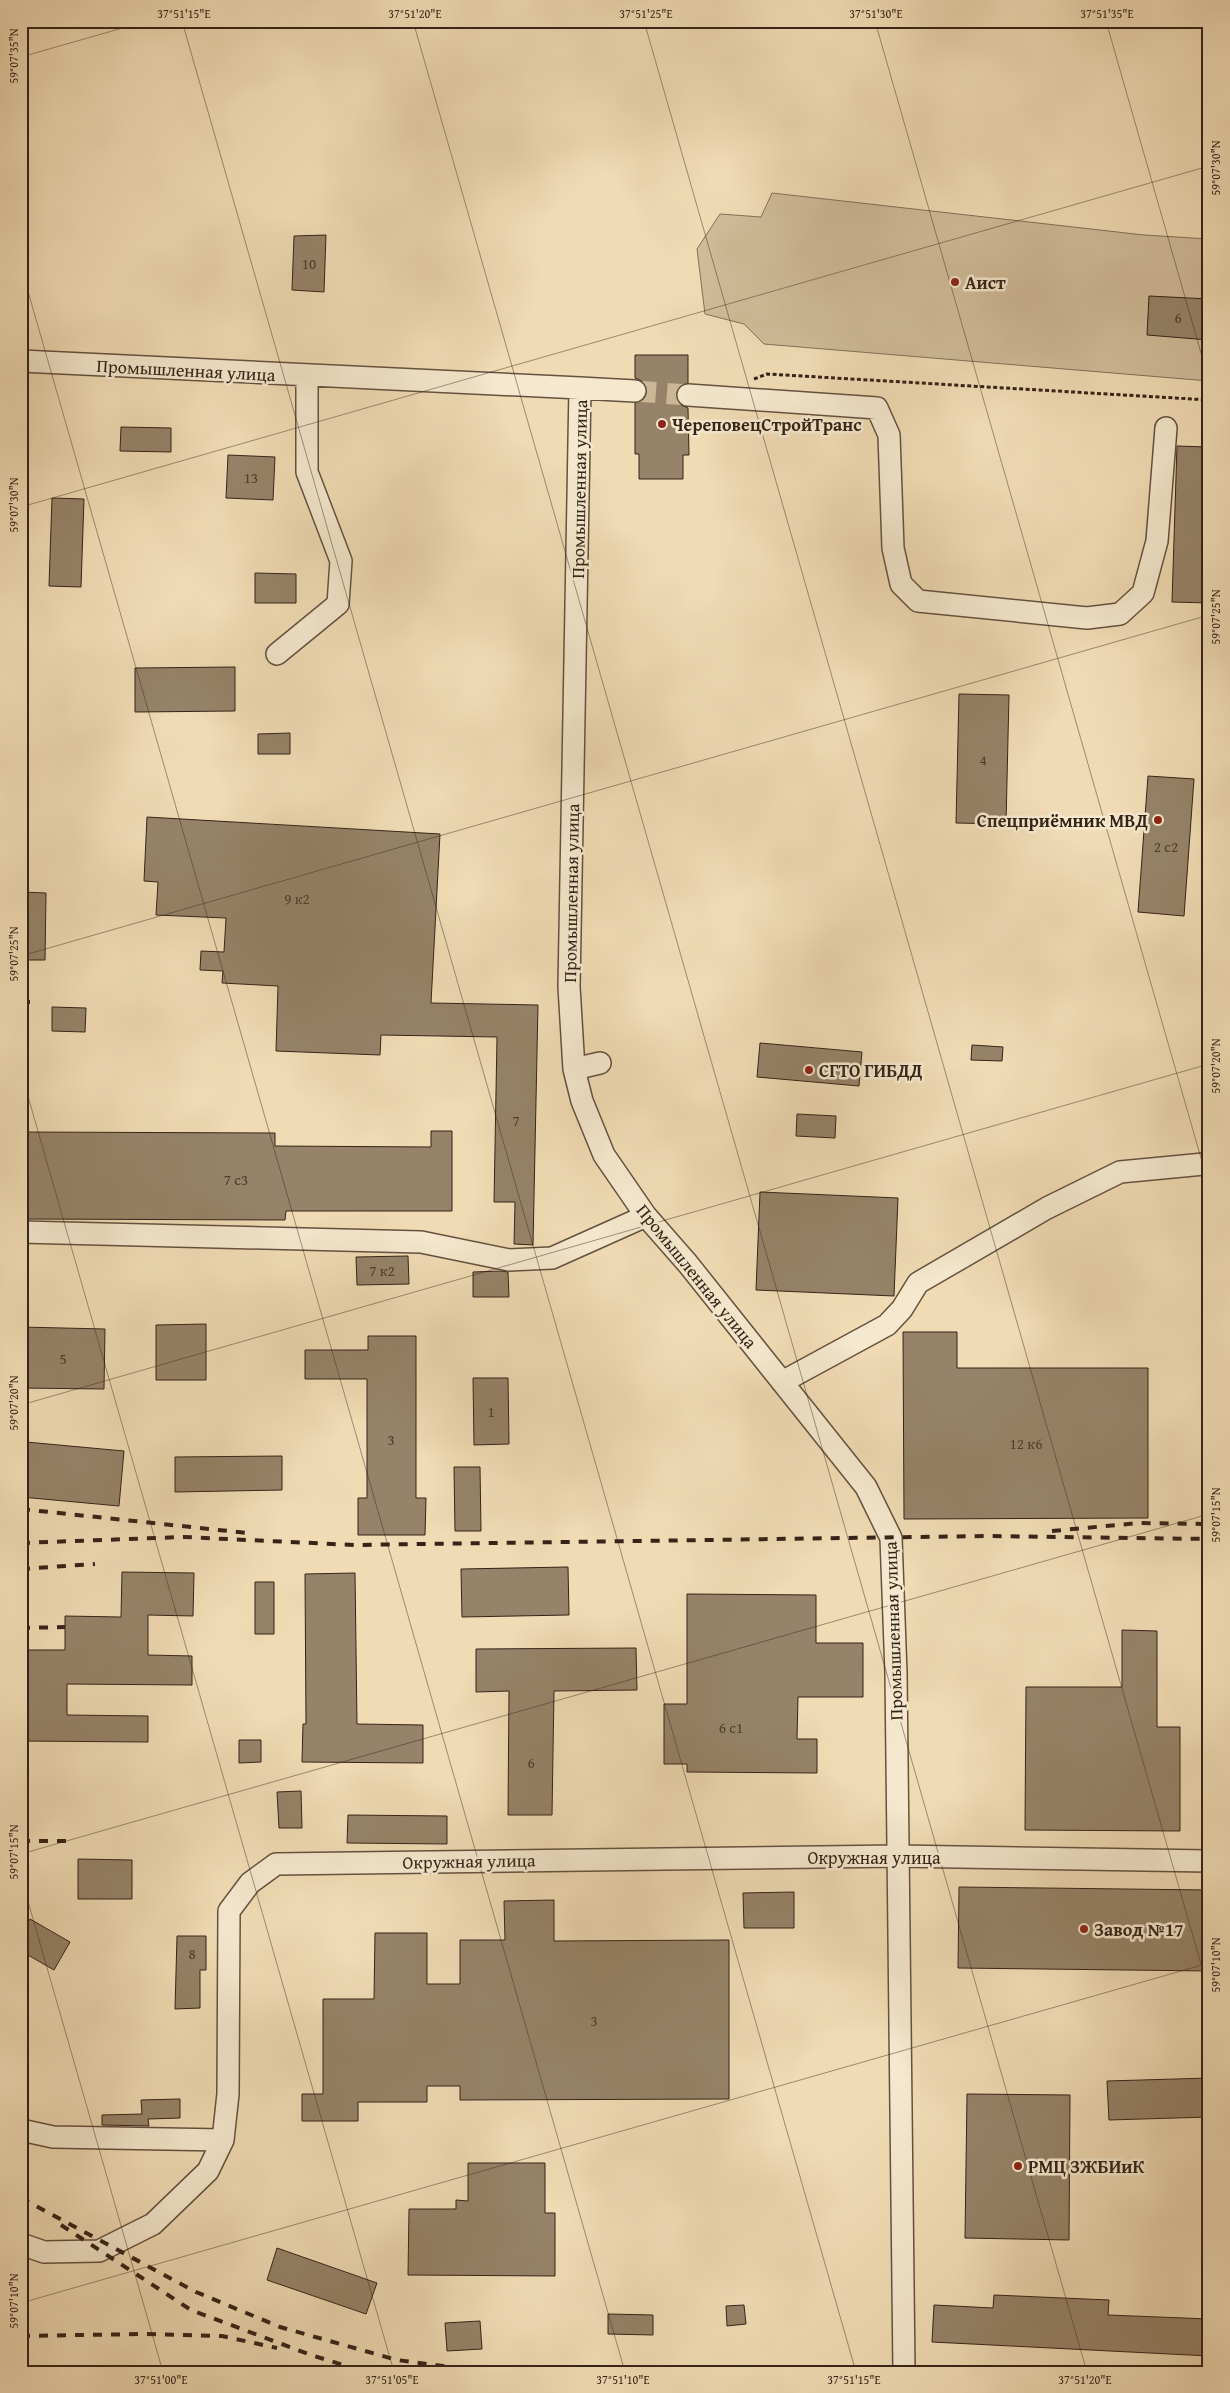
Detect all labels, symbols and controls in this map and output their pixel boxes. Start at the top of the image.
text: 37°51'15"E [157,5,211,22]
text: 37°51'20"E [388,5,442,22]
text: 37°51'25"E [619,5,673,22]
text: 37°51'30"E [849,5,903,22]
text: 37°51'35"E [1080,5,1134,22]
text: 59°07'35"N [5,28,22,84]
text: 59°07'30"N [1207,140,1224,196]
house number: 10 [302,253,316,274]
place label: Аист [965,269,1006,296]
marker: Аист [949,276,961,288]
house number: 6 [1174,307,1182,328]
street label: Промышленная улица [96,352,277,388]
street label: Промышленная улица [564,399,594,579]
place label: ЧереповецСтройТранс [672,411,862,438]
marker: ЧереповецСтройТранс [656,418,668,430]
house number: 13 [244,467,258,488]
text: 59°07'30"N [5,477,22,533]
text: 59°07'25"N [1207,589,1224,645]
house number: 4 [979,749,987,770]
street label: Промышленная улица [556,803,586,983]
place label: Спецприёмник МВД [977,807,1148,834]
marker: Спецприёмник МВД [1152,814,1164,826]
house number: 2 с2 [1154,836,1178,857]
house number: 9 к2 [284,888,310,909]
text: 59°07'25"N [5,926,22,982]
text: 59°07'20"N [1207,1038,1224,1094]
place label: СГТО ГИБДД [819,1057,923,1084]
marker: СГТО ГИБДД [803,1064,815,1076]
house number: 7 [512,1110,520,1131]
house number: 7 с3 [224,1169,248,1190]
street label: Промышленная улица [630,1198,764,1354]
house number: 7 к2 [369,1260,395,1281]
house number: 5 [59,1348,67,1369]
text: 59°07'20"N [5,1375,22,1431]
house number: 1 [487,1401,495,1422]
house number: 3 [387,1429,395,1450]
house number: 12 к6 [1010,1433,1042,1454]
text: 59°07'15"N [1207,1487,1224,1543]
street label: Промышленная улица [876,1541,910,1721]
house number: 6 с1 [719,1717,743,1738]
house number: 6 [527,1752,535,1773]
text: 59°07'15"N [5,1824,22,1880]
street label: Окружная улица [807,1844,941,1871]
street label: Окружная улица [402,1846,536,1876]
place label: Завод №17 [1094,1916,1184,1943]
marker: Завод №17 [1078,1923,1090,1935]
text: 59°07'10"N [1207,1937,1224,1993]
house number: 8 [188,1943,196,1964]
house number: 3 [590,2010,598,2031]
place label: РМЦ ЗЖБИиК [1028,2153,1145,2180]
marker: РМЦ ЗЖБИиК [1012,2160,1024,2172]
text: 59°07'10"N [5,2273,22,2329]
text: 37°51'00"E [134,2371,188,2388]
text: 37°51'05"E [365,2371,419,2388]
text: 37°51'10"E [596,2371,650,2388]
text: 37°51'15"E [827,2371,881,2388]
text: 37°51'20"E [1058,2371,1112,2388]

